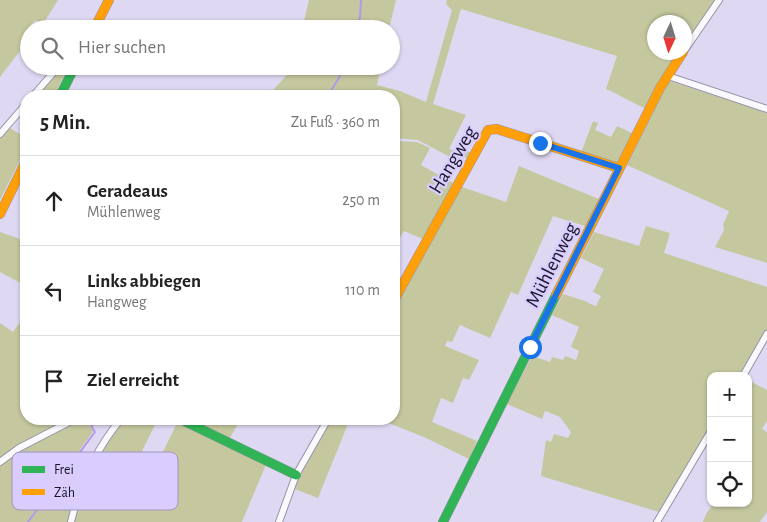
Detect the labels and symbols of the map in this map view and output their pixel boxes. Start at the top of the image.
north arrow [647,15,692,60]
street label: Hangweg [425,123,481,197]
route end [529,132,552,155]
street label: Mühlenweg [522,219,582,311]
route start [519,336,542,359]
legend [12,452,178,510]
text: Frei [54,463,74,477]
text: Zäh [54,486,75,500]

